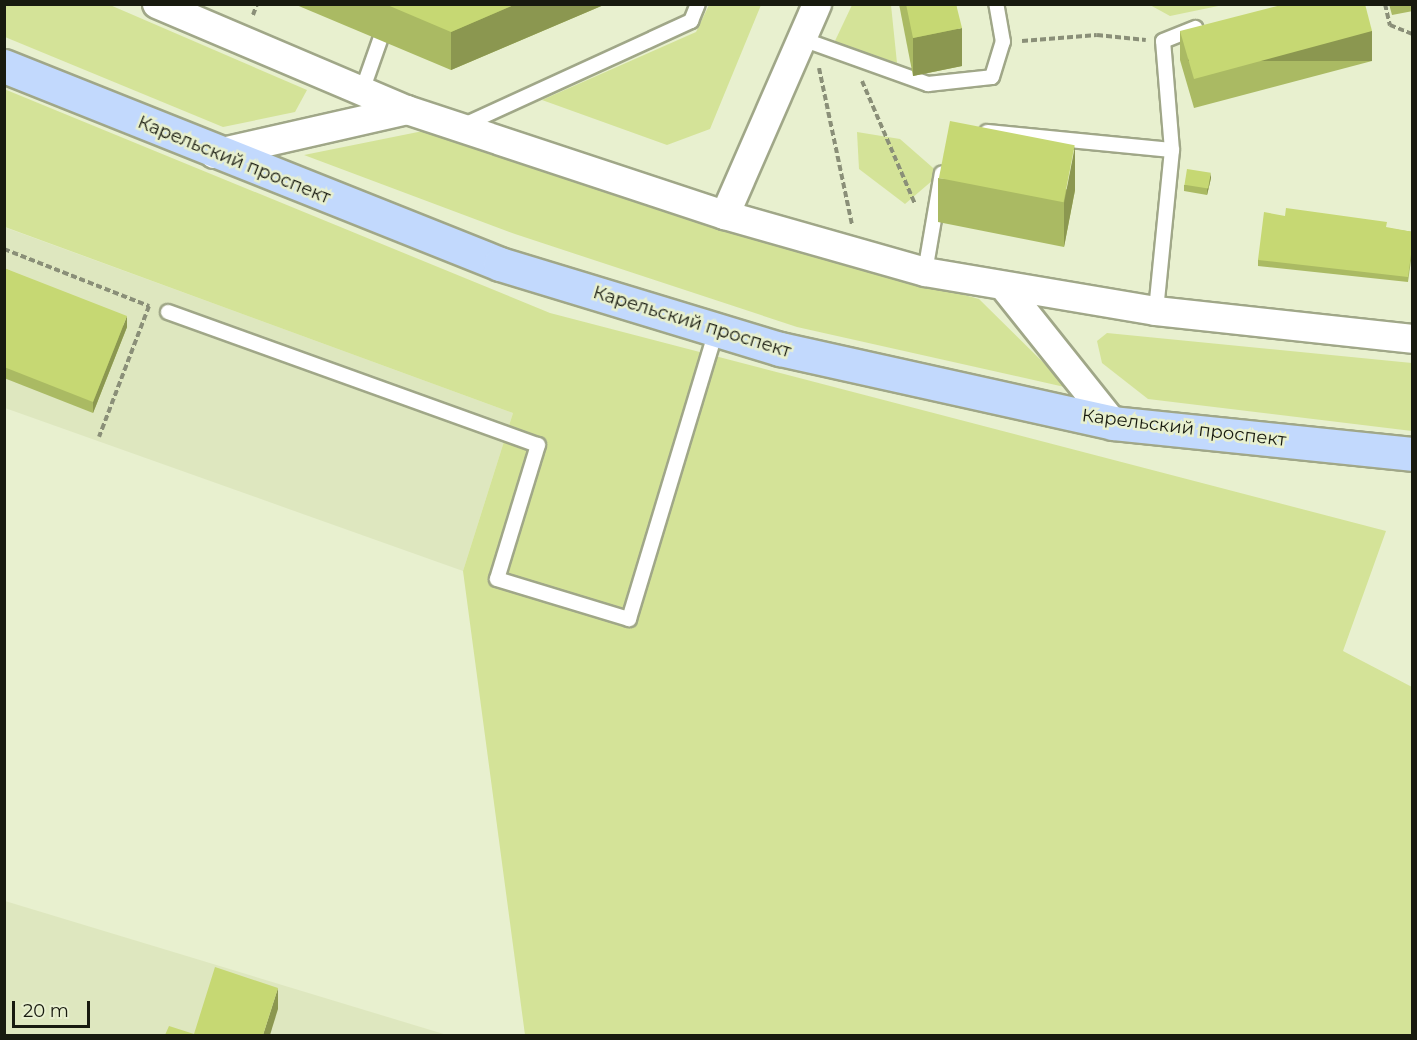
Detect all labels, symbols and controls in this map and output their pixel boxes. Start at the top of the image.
street label: Карельский проспект [135,111,333,209]
street label: Карельский проспект [590,282,794,362]
street label: Карельский проспект [1081,405,1287,451]
scale bar [15,989,93,1027]
text: 20 m [23,1000,69,1022]

